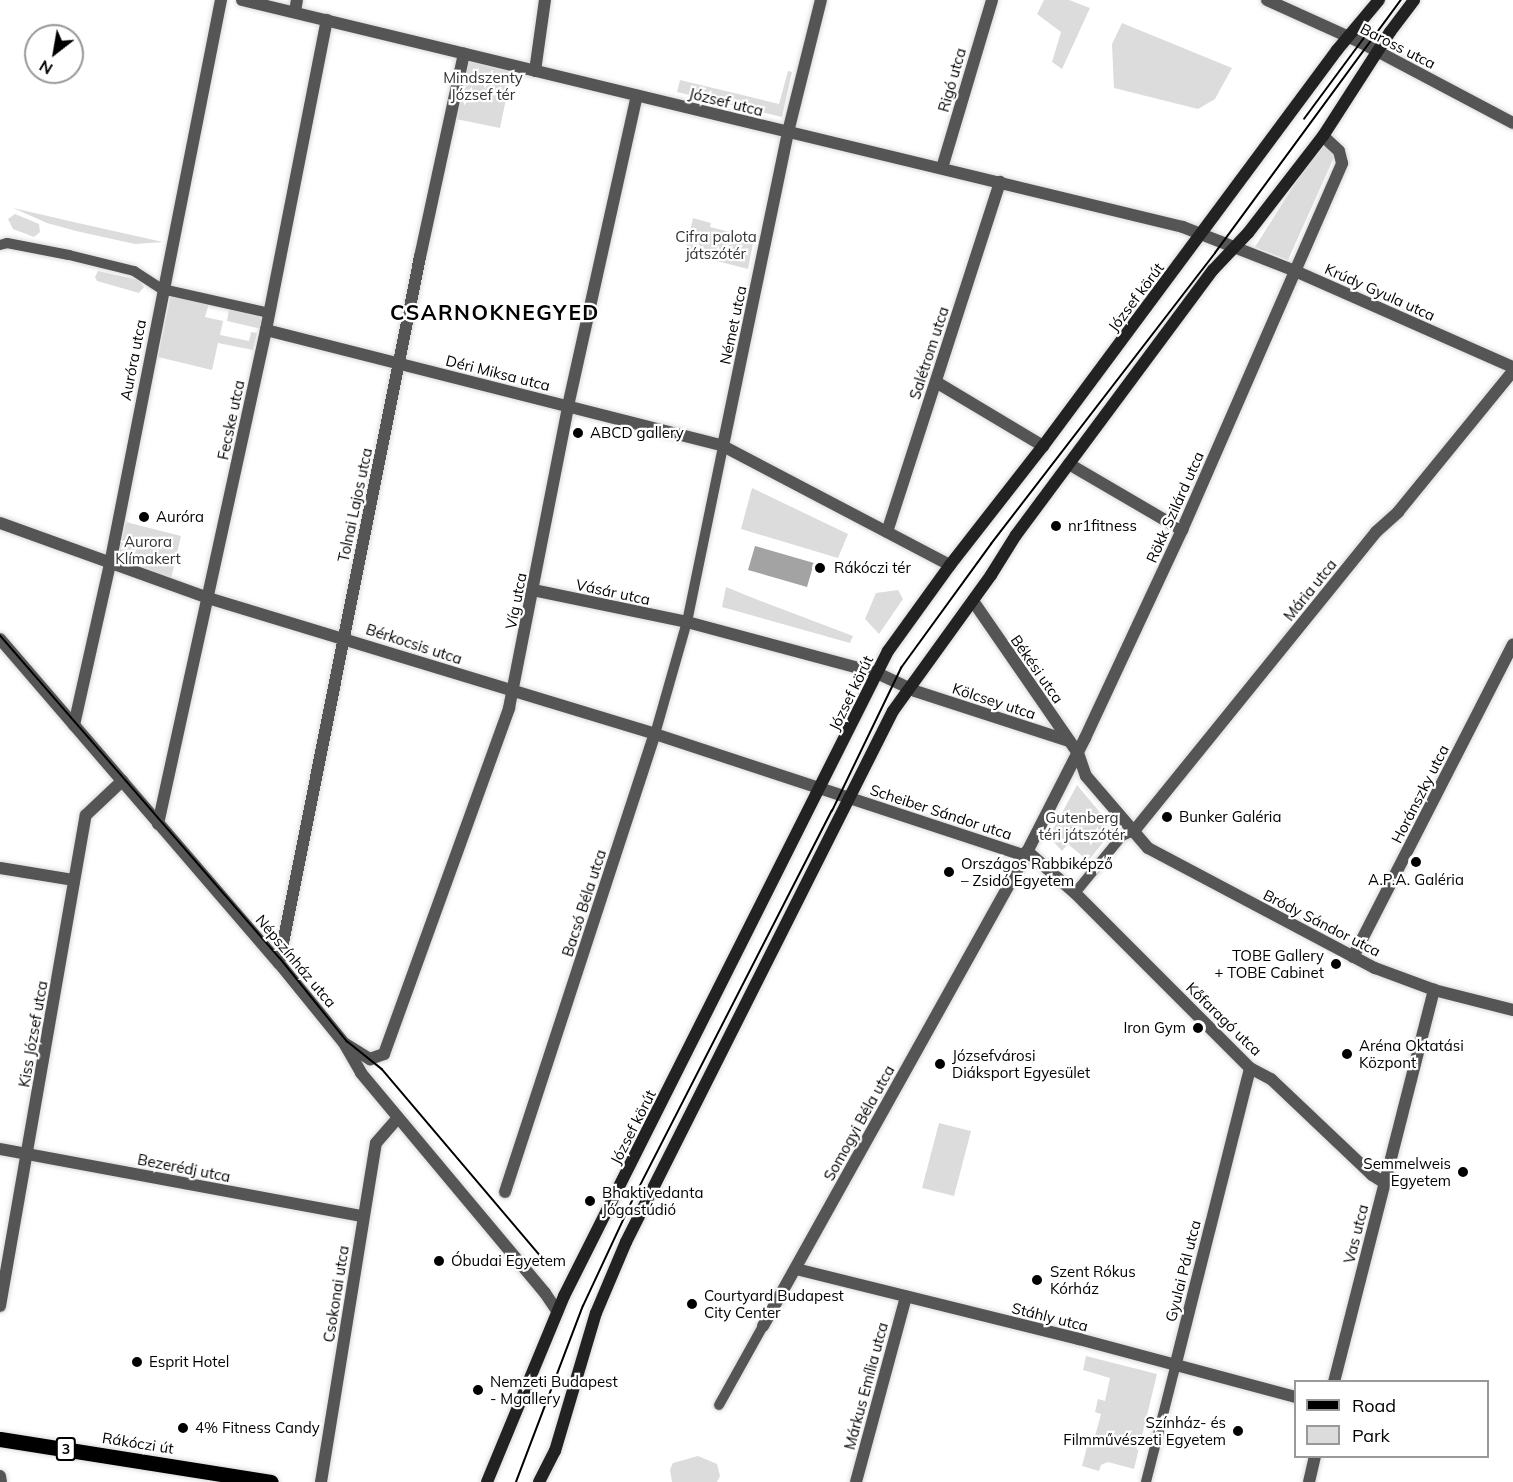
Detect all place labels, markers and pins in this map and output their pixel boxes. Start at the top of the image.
place label: ABCD gallery [590,424,684,442]
marker: ABCD gallery [571,426,585,440]
place label: Auróra [156,508,204,526]
marker: Auróra [137,510,151,524]
place label: nr1fitness [1068,517,1137,535]
marker: nr1fitness [1049,519,1063,533]
marker: Rákóczi tér [811,559,829,577]
place label: Rákóczi tér [834,559,911,577]
place label: Bunker Galéria [1179,808,1281,826]
marker: Bunker Galéria [1160,810,1174,824]
place label: Országos Rabbiképző – Zsidó Egyetem [961,854,1113,889]
marker: A.P.A. Galéria [1409,855,1423,869]
marker: Országos Rabbiképző – Zsidó Egyetem [942,865,956,879]
place label: A.P.A. Galéria [1368,871,1464,889]
place label: TOBE Gallery + TOBE Cabinet [1214,946,1324,981]
marker: TOBE Gallery + TOBE Cabinet [1329,957,1343,971]
place label: Iron Gym [1123,1019,1186,1037]
marker: Iron Gym [1191,1021,1205,1035]
place label: Aréna Oktatási Központ [1359,1036,1464,1071]
place label: Józsefvárosi Diáksport Egyesület [952,1046,1090,1081]
marker: Aréna Oktatási Központ [1340,1047,1354,1061]
marker: Józsefvárosi Diáksport Egyesület [933,1057,947,1071]
place label: Semmelweis Egyetem [1363,1154,1451,1189]
marker: Semmelweis Egyetem [1456,1165,1470,1179]
place label: Bhaktivedanta Jógastúdió [602,1183,703,1218]
marker: Bhaktivedanta Jógastúdió [583,1194,597,1208]
place label: Óbudai Egyetem [451,1252,566,1270]
marker: Óbudai Egyetem [432,1254,446,1268]
place label: Szent Rókus Kórház [1050,1262,1136,1297]
marker: Szent Rókus Kórház [1028,1271,1046,1289]
place label: Courtyard Budapest City Center [704,1286,844,1321]
marker: Courtyard Budapest City Center [685,1297,699,1311]
place label: Esprit Hotel [149,1353,229,1371]
marker: Esprit Hotel [130,1355,144,1369]
place label: Nemzeti Budapest - Mgallery [490,1372,618,1407]
marker: Nemzeti Budapest - Mgallery [471,1383,485,1397]
place label: Színház- és Filmművészeti Egyetem [1063,1413,1226,1448]
place label: 4% Fitness Candy [195,1419,320,1437]
marker: 4% Fitness Candy [176,1421,190,1435]
marker: Színház- és Filmművészeti Egyetem [1231,1424,1245,1438]

